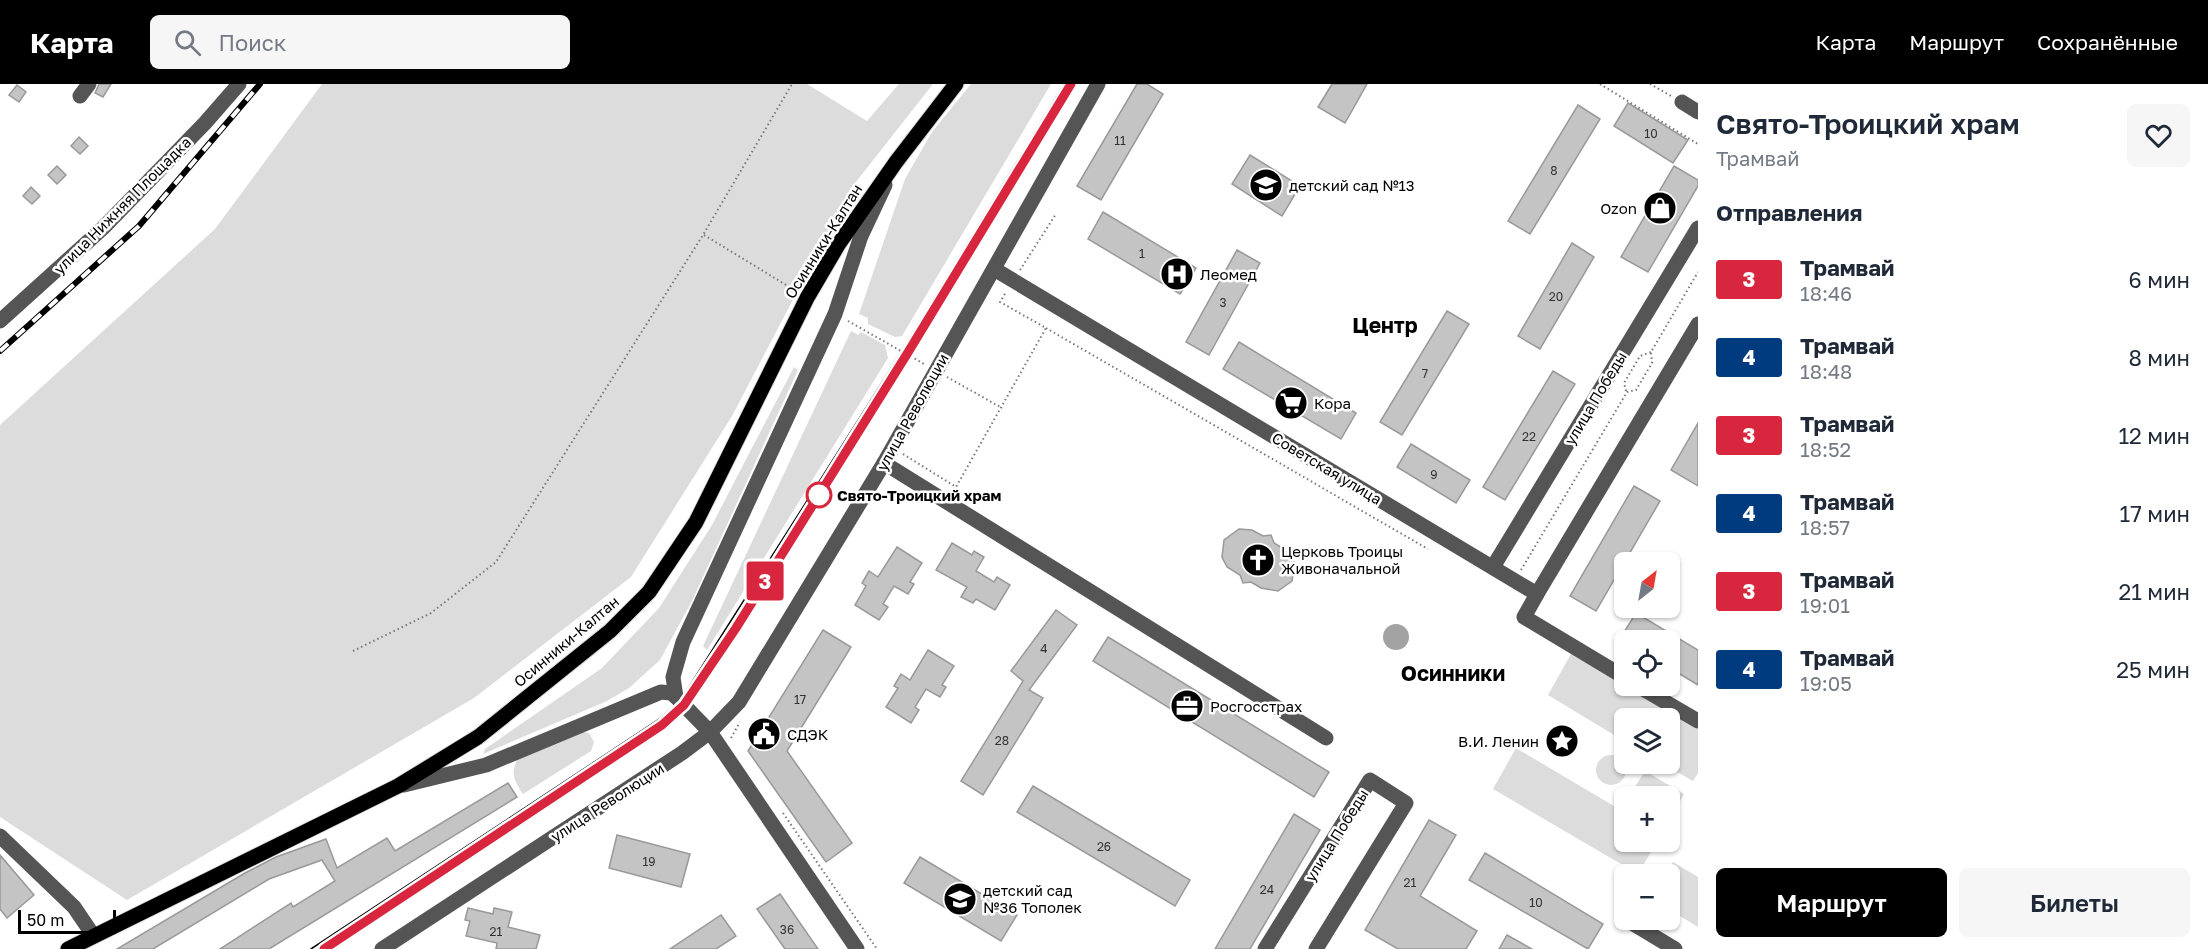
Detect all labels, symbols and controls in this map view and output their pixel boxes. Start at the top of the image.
search box [150,15,570,69]
text: Карта [30,26,114,59]
icon: search [171,26,204,59]
text: Поиск [219,29,286,56]
text: Карта [1815,29,1876,55]
text: Маршрут [1909,29,2004,55]
text: Сохранённые [2037,29,2178,55]
button: heart [2127,104,2190,167]
text: Свято-Троицкий храм [1716,107,2020,140]
house number: 10 [1644,126,1658,141]
street label: улица Нижняя Площадка [50,133,194,277]
house number: 11 [1114,133,1126,148]
text: Трамвай [1716,146,1799,170]
house number: 8 [1550,163,1558,178]
school or university icon: детский сад №13 [1248,167,1284,203]
place label: детский сад №13 [1289,176,1415,194]
street label: Осинники-Калтан [780,180,866,302]
shop icon: Ozon [1642,190,1678,226]
place label: Ozon [1600,199,1637,217]
text: Отправления [1716,199,1862,226]
house number: 1 [1139,246,1145,261]
text: Трамвай [1800,254,1894,281]
hospital icon: Леомед [1159,256,1195,292]
place label: Леомед [1200,265,1257,283]
text: 3 [1743,266,1755,292]
text: 6 мин [2129,266,2190,293]
text: 18:46 [1800,281,1852,305]
house number: 20 [1549,289,1563,304]
house number: 3 [1219,295,1227,310]
district label: Центр [1352,312,1418,338]
text: Трамвай [1800,332,1894,359]
text: 4 [1742,344,1756,370]
text: 8 мин [2128,344,2190,371]
street label: улица Победы [1560,348,1630,448]
street label: улица Революции [872,350,952,474]
text: 18:48 [1800,359,1852,383]
house number: 7 [1422,366,1428,381]
supermarket icon: Кора [1273,385,1309,421]
place label: Кора [1314,394,1351,412]
text: Трамвай [1800,410,1894,437]
text: 3 [1743,422,1755,448]
text: 12 мин [2118,422,2190,449]
street label: Советская улица [1269,428,1385,508]
house number: 22 [1522,429,1536,444]
text: 18:52 [1800,437,1851,461]
house number: 9 [1430,467,1438,482]
marker: Свято-Троицкий храм [806,482,832,508]
place label: Свято-Троицкий храм [837,486,1001,504]
text: Трамвай [1800,488,1894,515]
text: 4 [1742,500,1756,526]
text: 17 мин [2119,500,2190,527]
text: 18:57 [1800,515,1850,539]
church icon: Церковь Троицы Живоначальной [1240,542,1276,578]
place label: Церковь Троицы Живоначальной [1281,542,1403,577]
north arrow [1614,552,1680,618]
map controls [1614,552,1680,930]
line badge: 3 [746,562,784,600]
text: Трамвай [1800,566,1894,593]
text: 3 [759,568,771,594]
text: 3 [1743,578,1755,604]
text: 21 мин [2118,578,2190,605]
street label: Осинники-Калтан [510,592,622,690]
text: 19:01 [1800,593,1850,617]
button: locate [1614,630,1680,696]
house number: 4 [1040,641,1048,656]
text: Трамвай [1800,644,1894,671]
text: 4 [1742,656,1756,682]
text: 25 мин [2116,656,2190,683]
district label: Осинники [1401,660,1505,686]
text: 19:05 [1800,671,1852,695]
office icon: Росгосстрах [1169,688,1205,724]
house number: 17 [794,692,806,707]
place label: Росгосстрах [1210,697,1302,715]
button: layers [1614,708,1680,774]
public building icon: СДЭК [746,716,782,752]
place icon: В.И. Ленин [1544,723,1580,759]
place label: СДЭК [787,725,829,743]
place label: В.И. Ленин [1458,732,1539,750]
house number: 28 [995,733,1009,748]
street label: улица Революции [547,759,667,845]
street label: улица Победы [1300,786,1372,884]
button: + [1614,786,1680,852]
house number: 26 [1097,839,1111,854]
house number: 19 [642,854,656,869]
button: − [1614,864,1680,930]
button: Маршрут [1716,868,1947,937]
button: Билеты [1959,868,2190,937]
house number: 21 [1404,875,1417,890]
school or university icon: детский сад №36 Тополек [942,881,978,917]
place label: детский сад №36 Тополек [983,881,1082,916]
house number: 24 [1260,882,1274,897]
house number: 10 [1529,895,1543,910]
scale bar [18,907,116,934]
text: 50 m [27,910,64,930]
house number: 36 [780,922,794,937]
house number: 21 [490,924,503,939]

